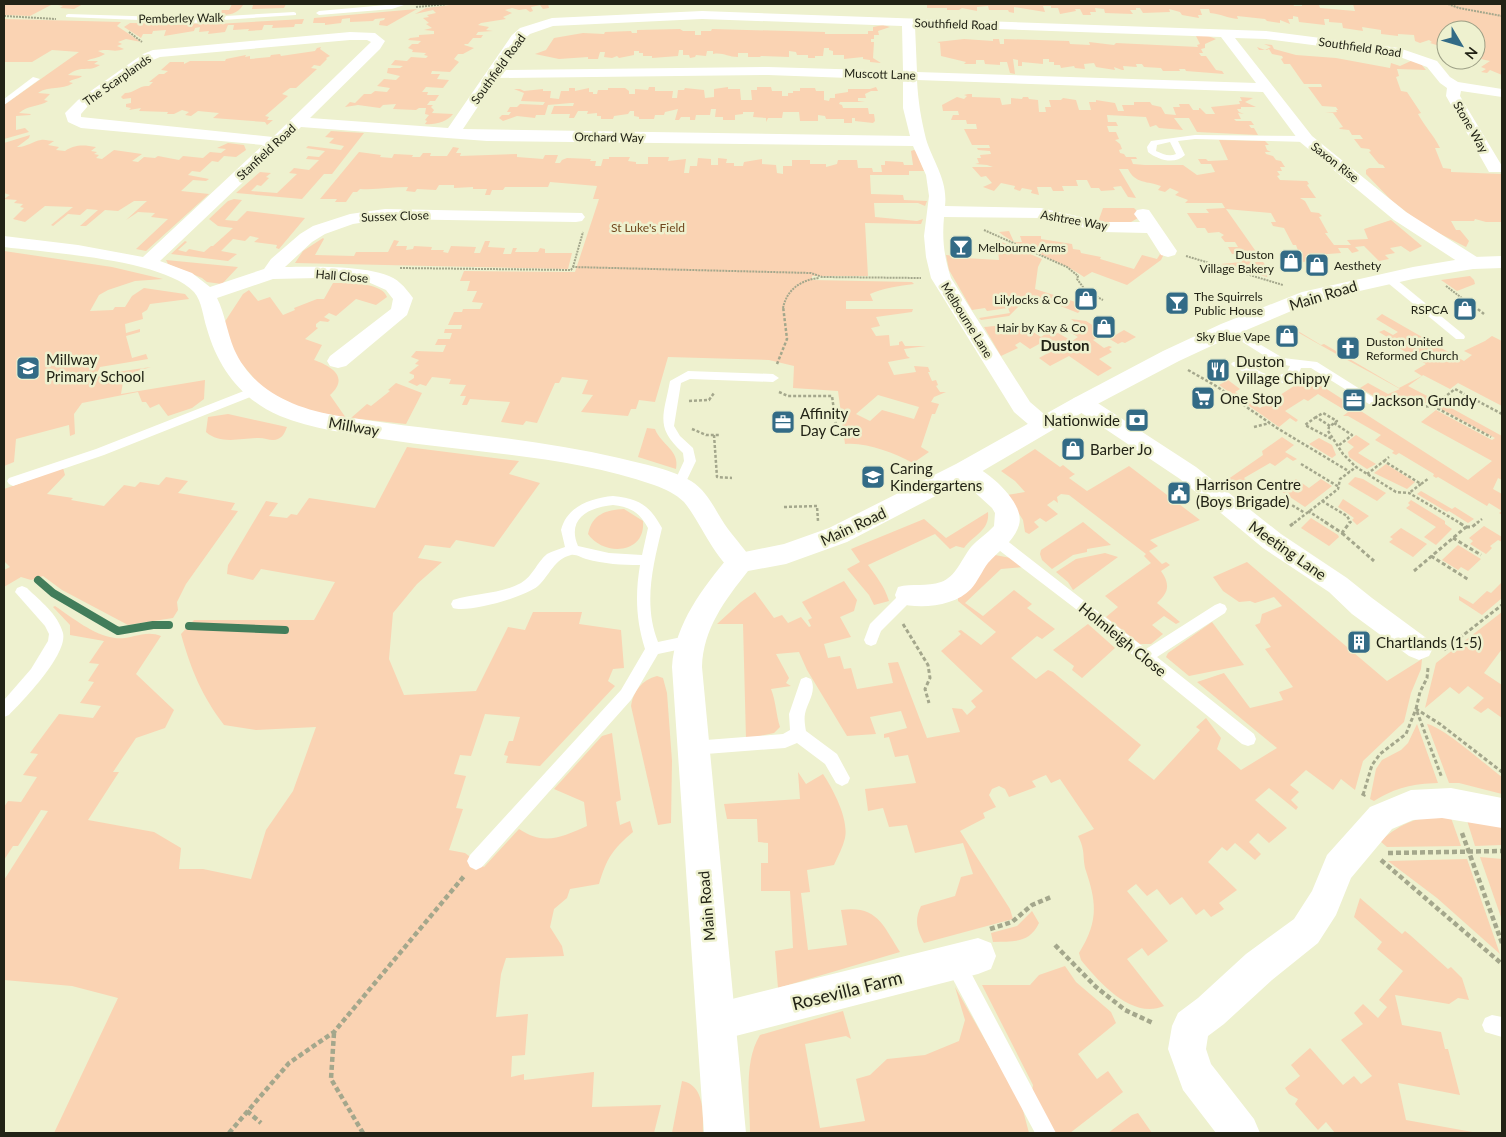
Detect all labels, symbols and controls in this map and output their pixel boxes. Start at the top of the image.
street label: Pemberley Walk [138,10,225,26]
street label: Southfield Road [914,15,998,33]
north arrow [1436,20,1486,70]
street label: Southfield Road [467,31,529,107]
street label: Southfield Road [1318,34,1402,60]
text: N [1462,44,1482,63]
street label: The Scarplands [80,51,154,109]
street label: Muscott Lane [844,65,916,83]
street label: Stone Way [1450,99,1492,156]
street label: Stanfield Road [233,121,299,183]
street label: Orchard Way [574,129,645,145]
street label: Saxon Rise [1308,139,1362,185]
street label: Sussex Close [361,207,429,225]
street label: Ashtree Way [1039,207,1109,233]
park label: St Luke's Field [611,220,685,235]
bar icon: Melbourne Arms [948,234,974,260]
place label: Melbourne Arms [978,240,1066,255]
place label: Duston Village Bakery [1200,247,1275,276]
shop icon: Duston Village Bakery [1278,248,1304,274]
shop icon: Aesthety [1304,252,1330,278]
place label: Aesthety [1334,258,1382,273]
street label: Hall Close [315,266,369,286]
street label: Main Road [1287,276,1359,314]
street label: Melbourne Lane [938,280,996,360]
shop icon: Lilylocks & Co [1073,286,1099,312]
place label: The Squirrels Public House [1194,289,1263,318]
bar icon: The Squirrels Public House [1164,290,1190,316]
place label: Lilylocks & Co [994,292,1068,307]
shop icon: RSPCA [1452,296,1478,322]
place label: RSPCA [1411,302,1449,317]
shop icon: Hair by Kay & Co [1091,314,1117,340]
place label: Hair by Kay & Co [996,320,1086,335]
shop icon: Sky Blue Vape [1274,323,1300,349]
place label: Sky Blue Vape [1196,329,1270,344]
place label: Duston United Reformed Church [1366,334,1459,363]
church icon: Duston United Reformed Church [1335,335,1361,361]
district label: Duston [1041,336,1089,354]
place label: Millway Primary School [46,350,145,385]
place label: Duston Village Chippy [1236,352,1330,387]
school or university icon: Millway Primary School [15,355,41,381]
restaurant icon: Duston Village Chippy [1205,357,1231,383]
supermarket icon: One Stop [1190,385,1216,411]
office icon: Jackson Grundy [1341,387,1367,413]
place label: One Stop [1220,389,1282,407]
place label: Jackson Grundy [1372,391,1477,409]
place label: Affinity Day Care [800,404,860,439]
bank icon: Nationwide [1124,407,1150,433]
office icon: Affinity Day Care [770,409,796,435]
place label: Nationwide [1044,411,1120,429]
street label: Millway [327,413,381,439]
shop icon: Barber Jo [1060,436,1086,462]
place label: Barber Jo [1090,440,1152,458]
place label: Caring Kindergartens [890,459,982,494]
school or university icon: Caring Kindergartens [860,464,886,490]
place label: Harrison Centre (Boys Brigade) [1196,475,1301,510]
public building icon: Harrison Centre (Boys Brigade) [1166,480,1192,506]
street label: Main Road [817,503,889,549]
street label: Meeting Lane [1246,517,1330,583]
street label: Holmleigh Close [1076,598,1170,680]
building icon: Chartlands (1-5) [1346,629,1372,655]
place label: Chartlands (1-5) [1376,633,1482,651]
street label: Main Road [694,870,718,942]
street label: Rosevilla Farm [790,966,904,1014]

